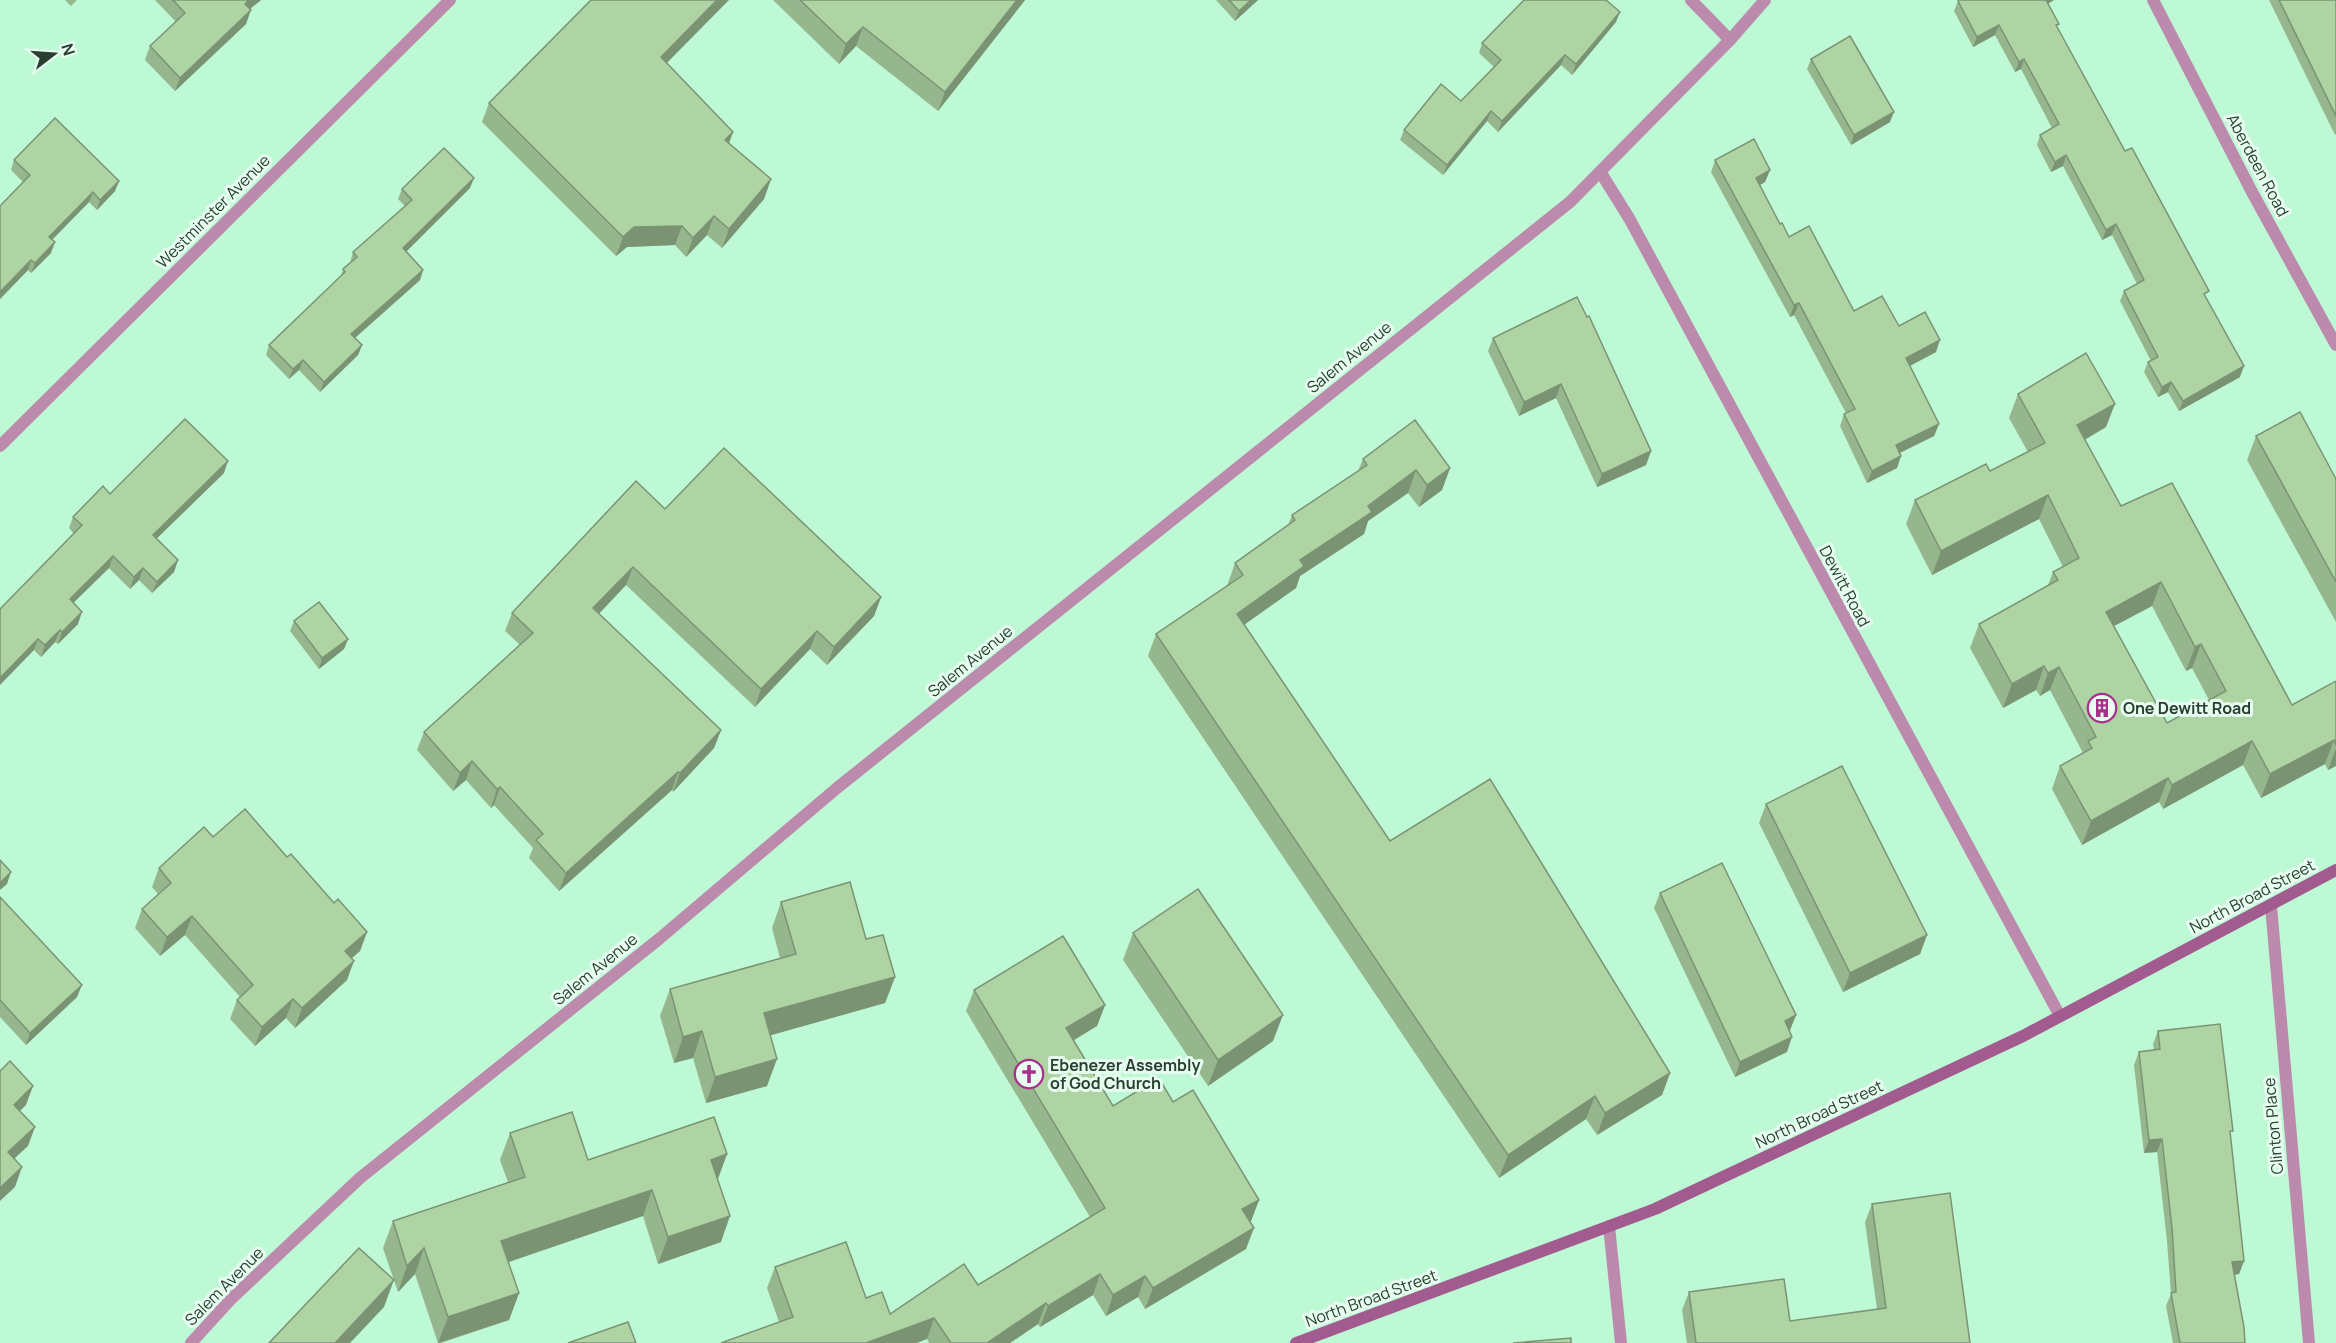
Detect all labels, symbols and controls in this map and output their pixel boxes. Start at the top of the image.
north arrow [24,24,84,84]
text: N [56,41,81,58]
street label: Aberdeen Road [2222,110,2294,220]
street label: Westminster Avenue [151,149,275,273]
street label: Salem Avenue [1302,316,1396,398]
street label: Dewitt Road [1814,542,1876,630]
street label: Salem Avenue [923,620,1017,702]
building icon: One Dewitt Road [2086,692,2118,724]
place label: One Dewitt Road [2123,697,2251,719]
street label: North Broad Street [2186,854,2318,938]
street label: Salem Avenue [548,928,642,1010]
place label: Ebenezer Assembly of God Church [1050,1054,1200,1094]
church icon: Ebenezer Assembly of God Church [1013,1058,1045,1090]
street label: North Broad Street [1751,1075,1887,1153]
street label: Clinton Place [2258,1077,2288,1175]
street label: Salem Avenue [180,1242,268,1330]
street label: North Broad Street [1302,1264,1440,1332]

